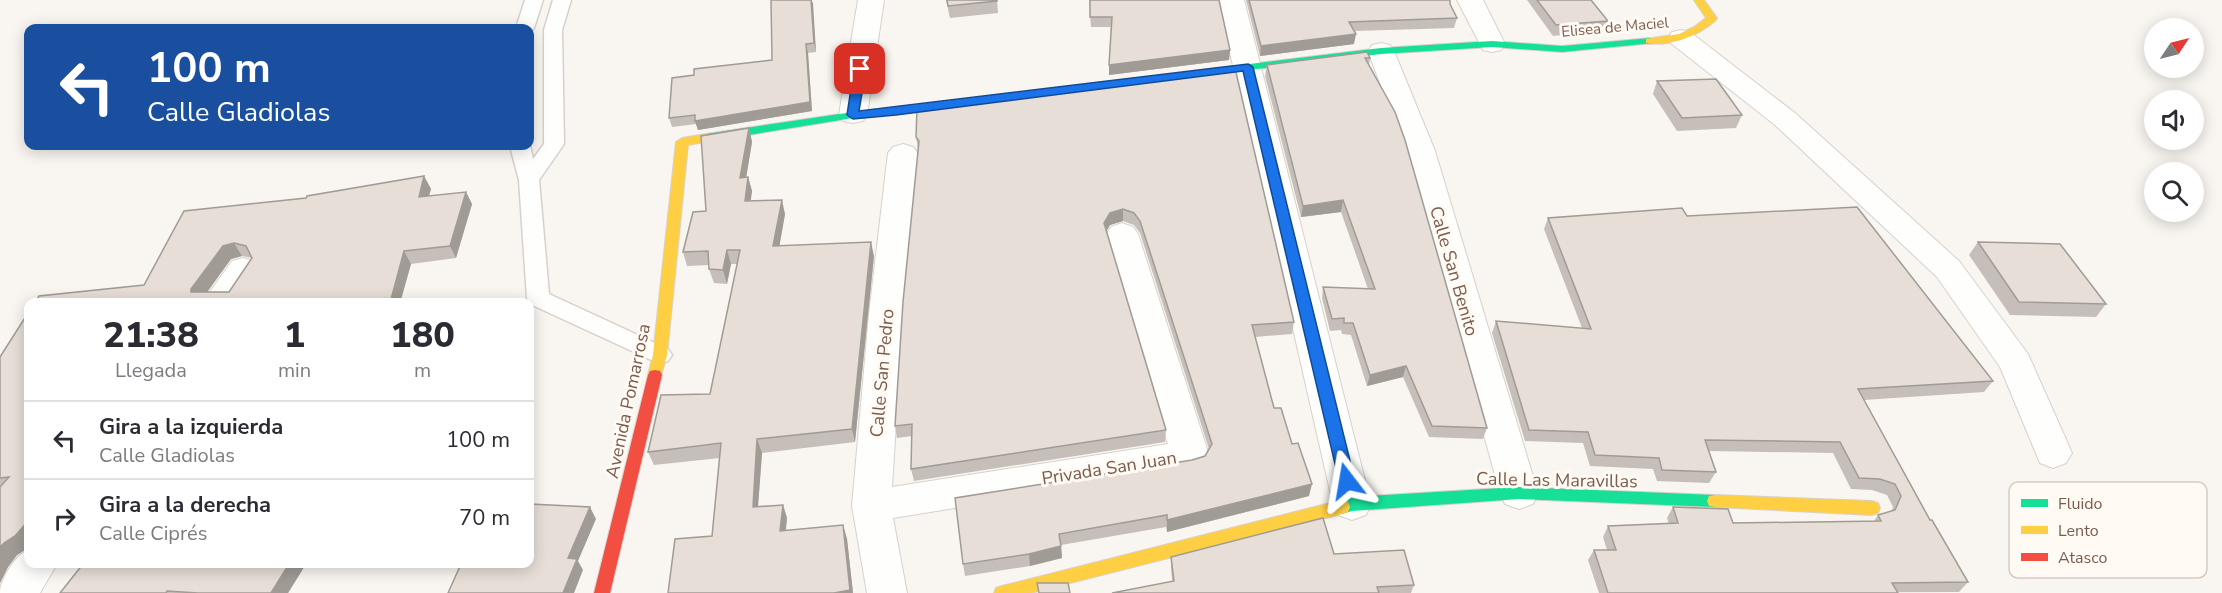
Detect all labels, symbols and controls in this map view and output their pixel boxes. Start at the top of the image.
street label: Elisea de Maciel [1560,12,1670,42]
north arrow [2144,18,2204,78]
map controls [2144,18,2204,222]
text: 100 m [147,40,271,97]
pin [834,43,885,94]
icon: left [48,48,126,126]
icon: arrive [843,52,876,85]
button: sound [2144,90,2204,150]
text: Calle Gladiolas [147,94,330,131]
button: search [2144,162,2204,222]
street label: Calle San Benito [1424,203,1484,339]
street label: Calle San Pedro [864,308,900,438]
text: 21:38 [103,311,199,360]
text: 1 [284,311,305,360]
text: 180 [390,311,455,360]
street label: Avenida Pomarrosa [600,322,656,480]
text: Llegada [115,357,187,384]
text: min [278,357,311,384]
text: m [414,357,431,384]
text: Gira a la izquierda [99,412,283,442]
icon: left [48,424,81,457]
text: 100 m [446,425,510,455]
text: Calle Gladiolas [99,442,235,469]
street label: Privada San Juan [1040,445,1178,491]
position arrow [1315,449,1379,513]
street label: Calle Las Maravillas [1476,467,1638,493]
legend [2009,482,2207,578]
text: Gira a la derecha [99,490,271,520]
text: Fluido [2058,493,2103,515]
icon: right [48,502,81,535]
text: 70 m [459,503,510,533]
text: Calle Ciprés [99,520,207,547]
text: Lento [2058,520,2099,542]
text: Atasco [2058,547,2107,569]

